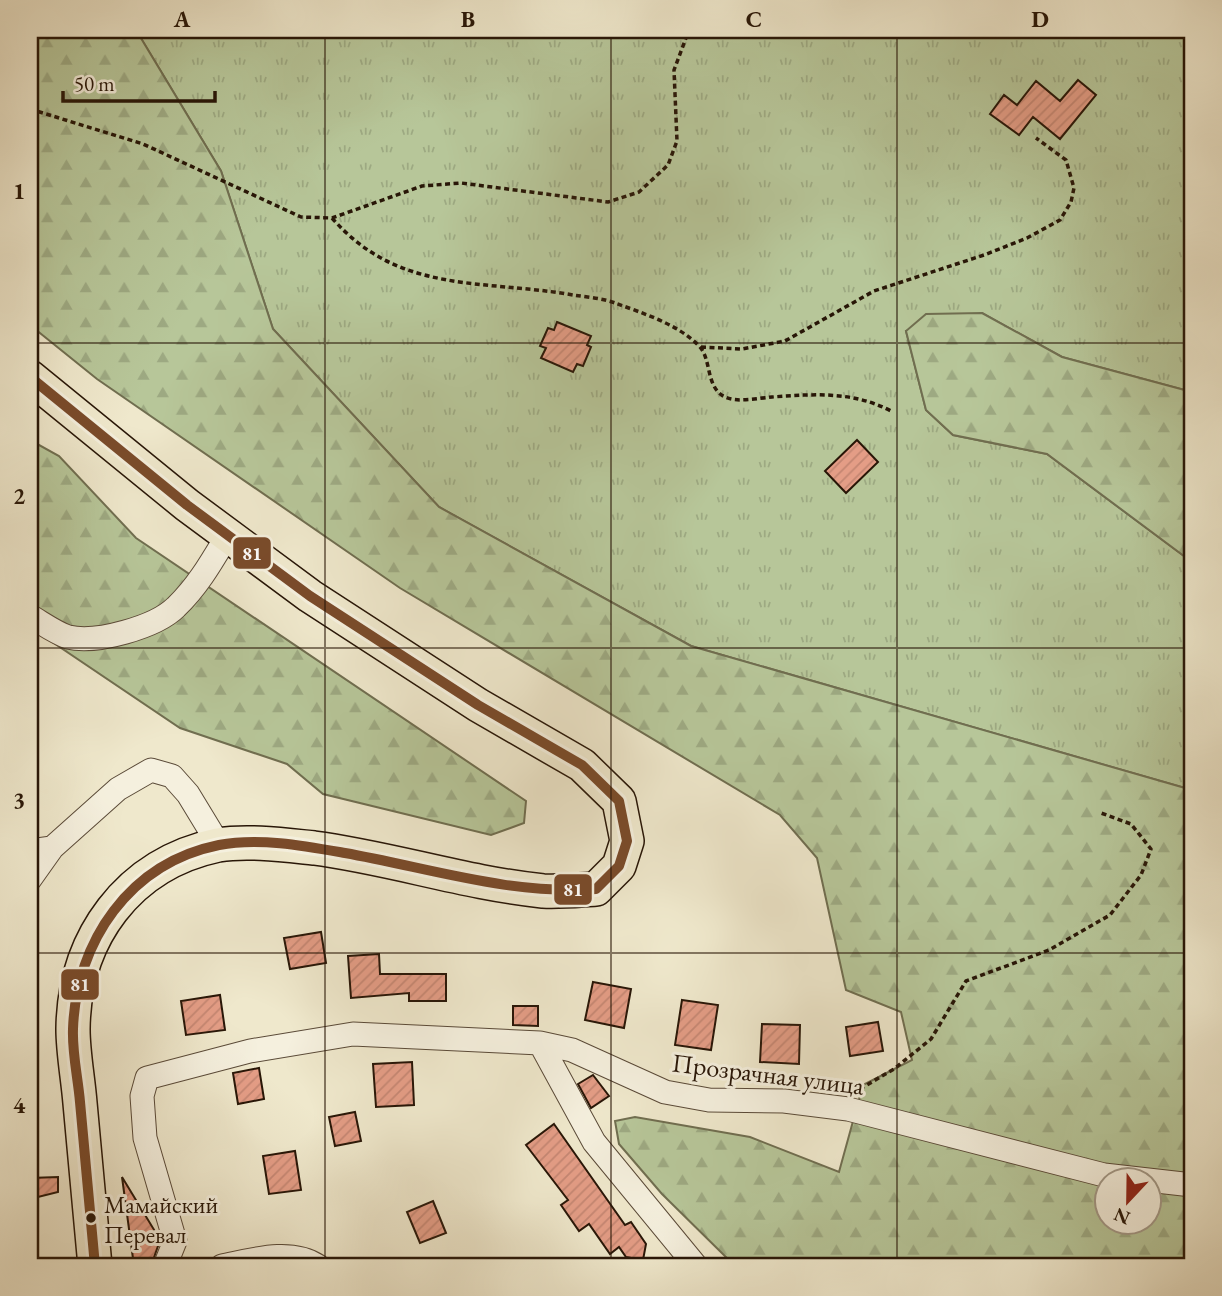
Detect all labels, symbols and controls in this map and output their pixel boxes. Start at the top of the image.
text: A [173,4,191,34]
text: B [461,4,475,34]
text: C [746,4,762,34]
text: D [1031,4,1049,34]
scale bar [63,60,215,104]
text: 50 m [74,70,115,97]
text: 1 [13,176,25,206]
text: 2 [13,481,25,511]
line badge: 81 [232,536,272,570]
text: 81 [242,541,262,566]
text: 3 [13,785,25,815]
line badge: 81 [553,873,593,906]
text: 81 [563,877,583,902]
line badge: 81 [60,968,100,1001]
text: 81 [70,972,90,997]
street label: Прозрачная улица [670,1045,867,1103]
text: 4 [13,1090,26,1120]
north arrow [1092,1166,1162,1236]
place label: Мамайский Перевал [104,1189,219,1250]
text: N [1109,1202,1134,1231]
marker: Мамайский Перевал [84,1211,98,1225]

